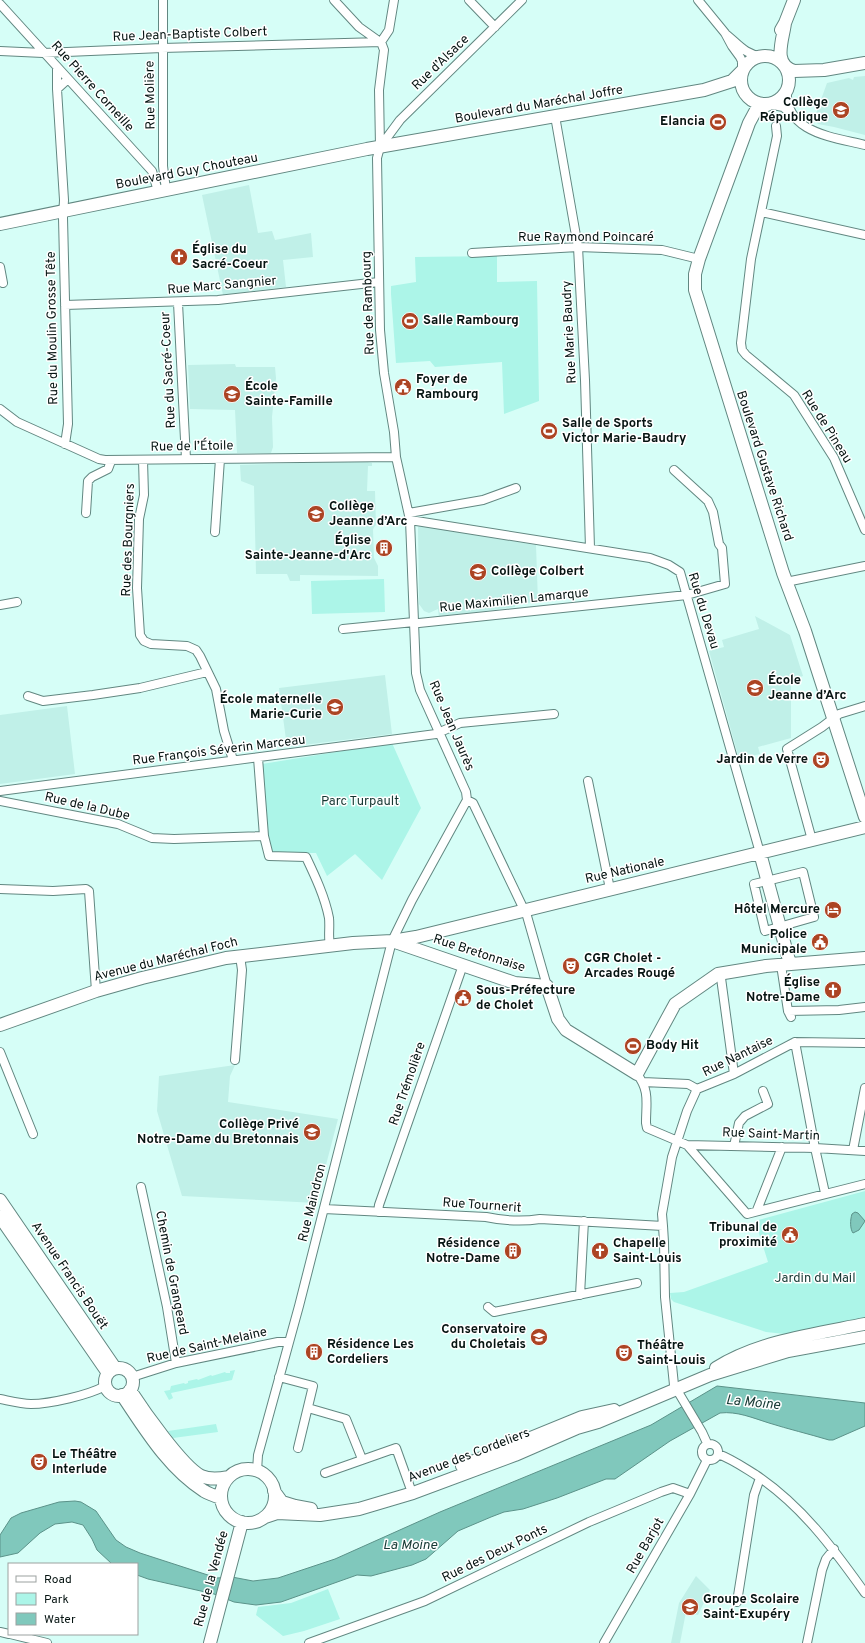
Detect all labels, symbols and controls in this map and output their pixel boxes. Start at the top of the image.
street label: Rue Jean-Baptiste Colbert [112,24,268,46]
street label: Rue d’Alsace [409,32,473,94]
street label: Rue Pierre Corneille [47,38,137,136]
street label: Rue Molière [142,60,160,130]
street label: Boulevard du Maréchal Joffre [454,82,624,128]
place label: Collège République [760,95,828,126]
school or university icon: Collège République [831,100,851,120]
sports icon: Elancia [708,112,728,132]
place label: Elancia [660,114,705,130]
street label: Boulevard Guy Chouteau [115,150,259,194]
street label: Rue Raymond Poincaré [518,230,654,246]
place label: Église du Sacré-Coeur [192,240,269,273]
church icon: Église du Sacré-Coeur [169,247,189,267]
street label: Rue du Moulin Grosse Tête [44,251,62,405]
street label: Rue de Rambourg [359,251,379,355]
street label: Rue Marc Sangnier [167,273,277,299]
street label: Rue Marie Baudry [559,280,581,384]
street label: Rue du Sacré-Coeur [158,311,180,429]
sports icon: Salle Rambourg [400,311,420,331]
place label: Salle Rambourg [423,313,519,329]
place label: Foyer de Rambourg [416,372,479,403]
place label: École Sainte-Famille [245,377,333,410]
public building icon: Foyer de Rambourg [393,377,413,397]
school or university icon: École Sainte-Famille [222,384,242,404]
street label: Rue de Pineau [797,387,855,467]
street label: Boulevard Gustave Richard [732,389,796,543]
place label: Salle de Sports Victor Marie-Baudry [562,416,687,447]
sports icon: Salle de Sports Victor Marie-Baudry [539,421,559,441]
street label: Rue de l’Étoile [150,436,234,456]
street label: Rue des Bourgniers [119,483,139,597]
place label: Collège Jeanne d’Arc [329,499,407,530]
school or university icon: Collège Jeanne d’Arc [306,504,326,524]
place label: Église Sainte-Jeanne-d'Arc [245,531,371,564]
building icon: Église Sainte-Jeanne-d'Arc [374,538,394,558]
school or university icon: Collège Colbert [468,562,488,582]
place label: Collège Colbert [491,564,584,580]
street label: Rue du Devau [684,571,722,651]
street label: Rue Maximilien Lamarque [439,585,589,617]
place label: École Jeanne d’Arc [768,671,846,704]
street label: Rue Jean Jaurès [425,678,477,774]
school or university icon: École Jeanne d’Arc [745,678,765,698]
place label: École maternelle Marie-Curie [220,690,322,723]
school or university icon: École maternelle Marie-Curie [325,697,345,717]
street label: Rue François Séverin Marceau [132,732,306,770]
theatre icon: Jardin de Verre [811,750,831,770]
place label: Jardin de Verre [716,752,808,768]
street label: Rue de la Dube [43,789,131,825]
park label: Parc Turpault [321,794,399,810]
street label: Rue Nationale [584,854,666,888]
hotel icon: Hôtel Mercure [823,900,843,920]
place label: Hôtel Mercure [734,902,820,918]
place label: Police Municipale [741,927,807,958]
street label: Rue Bretonnaise [431,932,527,976]
public building icon: Police Municipale [810,932,830,952]
street label: Avenue du Maréchal Foch [92,934,240,986]
place label: CGR Cholet - Arcades Rougé [584,951,675,982]
theatre icon: CGR Cholet - Arcades Rougé [561,956,581,976]
place label: Église Notre-Dame [746,973,820,1006]
church icon: Église Notre-Dame [823,980,843,1000]
place label: Sous-Préfecture de Cholet [476,983,575,1014]
public building icon: Sous-Préfecture de Cholet [453,988,473,1008]
street label: Rue Nantaise [700,1033,776,1081]
sports icon: Body Hit [623,1036,643,1056]
place label: Body Hit [646,1038,699,1054]
street label: Rue Trémolière [386,1040,430,1128]
place label: Collège Privé Notre-Dame du Bretonnais [137,1117,299,1148]
school or university icon: Collège Privé Notre-Dame du Bretonnais [302,1122,322,1142]
street label: Rue Saint-Martin [722,1125,820,1145]
street label: Rue Maindron [296,1162,330,1244]
street label: Rue Tournerit [442,1195,522,1217]
street label: Chemin de Grangeard [151,1209,191,1337]
street label: Avenue Francis Bouët [27,1219,111,1333]
place label: Tribunal de proximité [709,1220,777,1251]
public building icon: Tribunal de proximité [780,1225,800,1245]
place label: Résidence Notre-Dame [426,1236,500,1267]
place label: Chapelle Saint-Louis [613,1236,682,1267]
building icon: Résidence Notre-Dame [503,1241,523,1261]
church icon: Chapelle Saint-Louis [590,1241,610,1261]
park label: Jardin du Mail [774,1271,856,1287]
place label: Conservatoire du Choletais [441,1322,526,1353]
street label: Rue de Saint-Melaine [145,1324,269,1368]
school or university icon: Conservatoire du Choletais [529,1327,549,1347]
place label: Résidence Les Cordeliers [327,1337,414,1368]
place label: Théâtre Saint-Louis [637,1338,706,1369]
building icon: Résidence Les Cordeliers [304,1342,324,1362]
theatre icon: Théâtre Saint-Louis [614,1343,634,1363]
water label: La Moine [725,1392,782,1414]
street label: Avenue des Cordeliers [406,1425,532,1487]
place label: Le Théâtre Interlude [52,1447,117,1478]
theatre icon: Le Théâtre Interlude [29,1452,49,1472]
street label: Rue Barjot [624,1515,668,1577]
street label: Rue des Deux Ponts [440,1522,550,1586]
street label: Rue de la Vendée [191,1529,233,1629]
water label: La Moine [383,1537,438,1554]
legend [8,1563,138,1635]
text: Road [44,1572,72,1588]
text: Park [44,1592,69,1608]
place label: Groupe Scolaire Saint-Exupéry [703,1592,799,1623]
school or university icon: Groupe Scolaire Saint-Exupéry [680,1597,700,1617]
text: Water [44,1612,76,1628]

